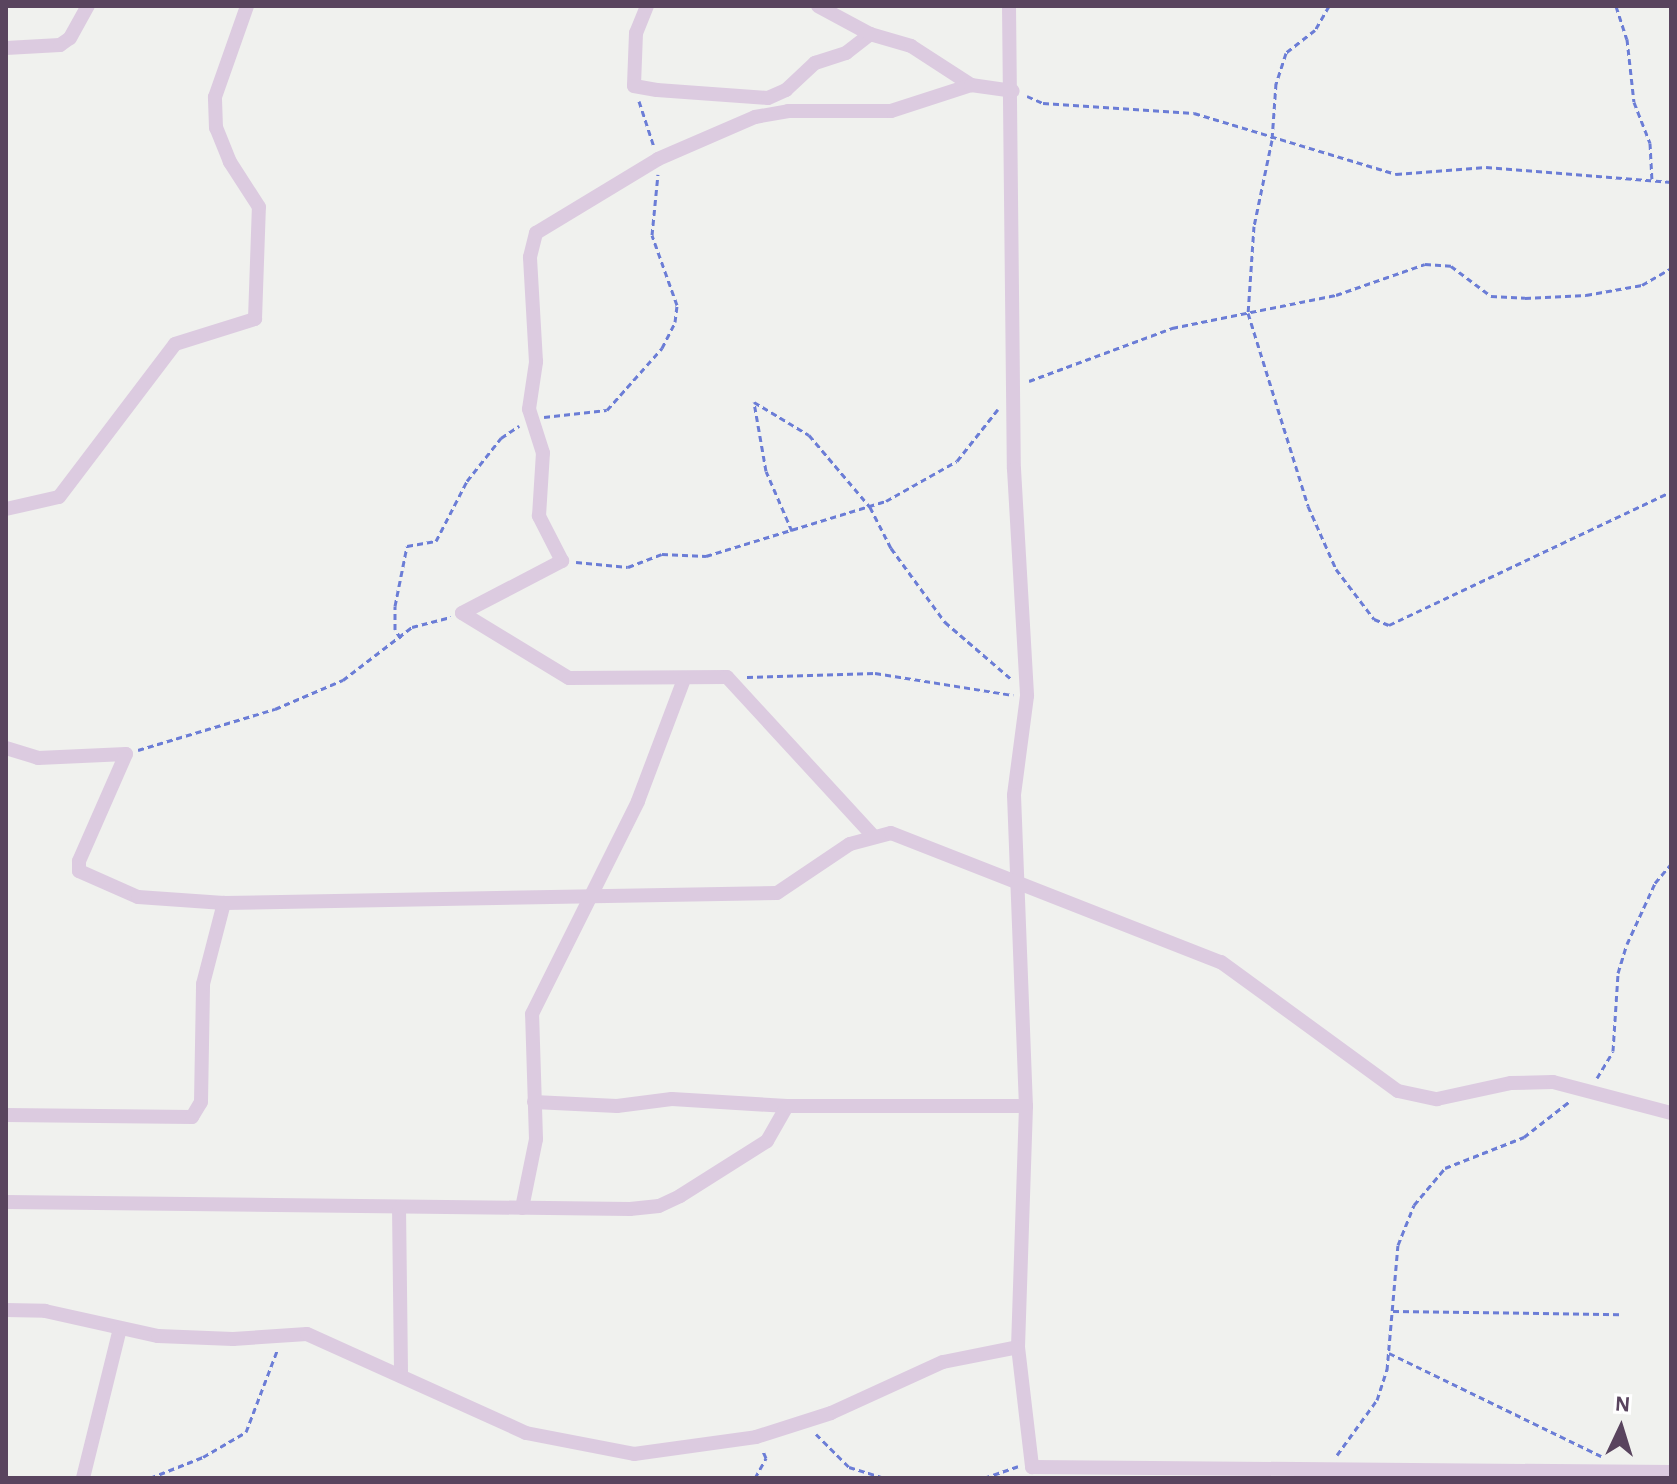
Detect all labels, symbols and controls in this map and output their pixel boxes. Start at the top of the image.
north arrow [1581,1388,1661,1468]
text: N [1614,1393,1631,1416]

